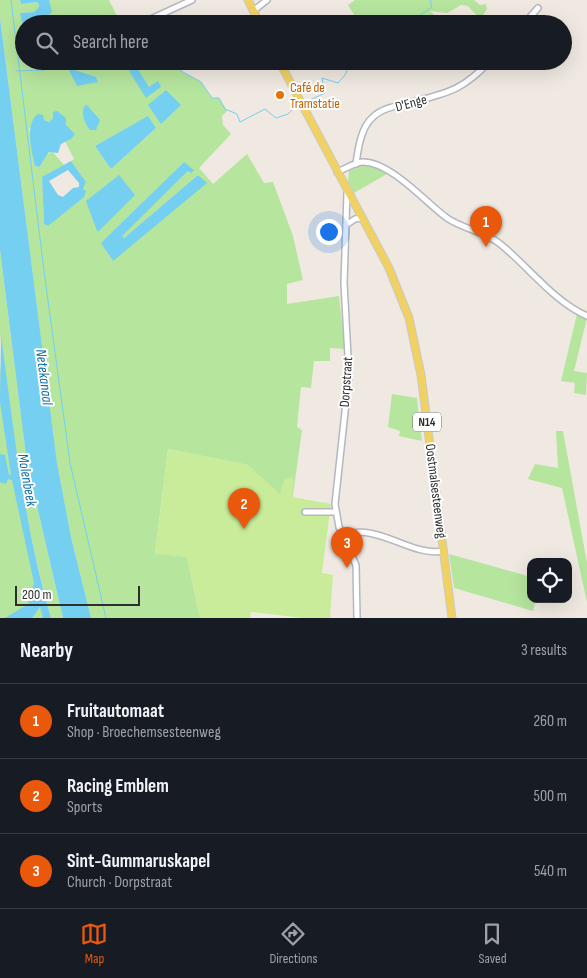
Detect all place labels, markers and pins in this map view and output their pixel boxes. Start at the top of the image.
place label: Café de Tramstatie [290,79,340,112]
marker: Café de Tramstatie [274,89,286,101]
pin: 1 [470,206,502,247]
pin: 2 [228,488,260,529]
pin: 3 [331,527,363,568]

